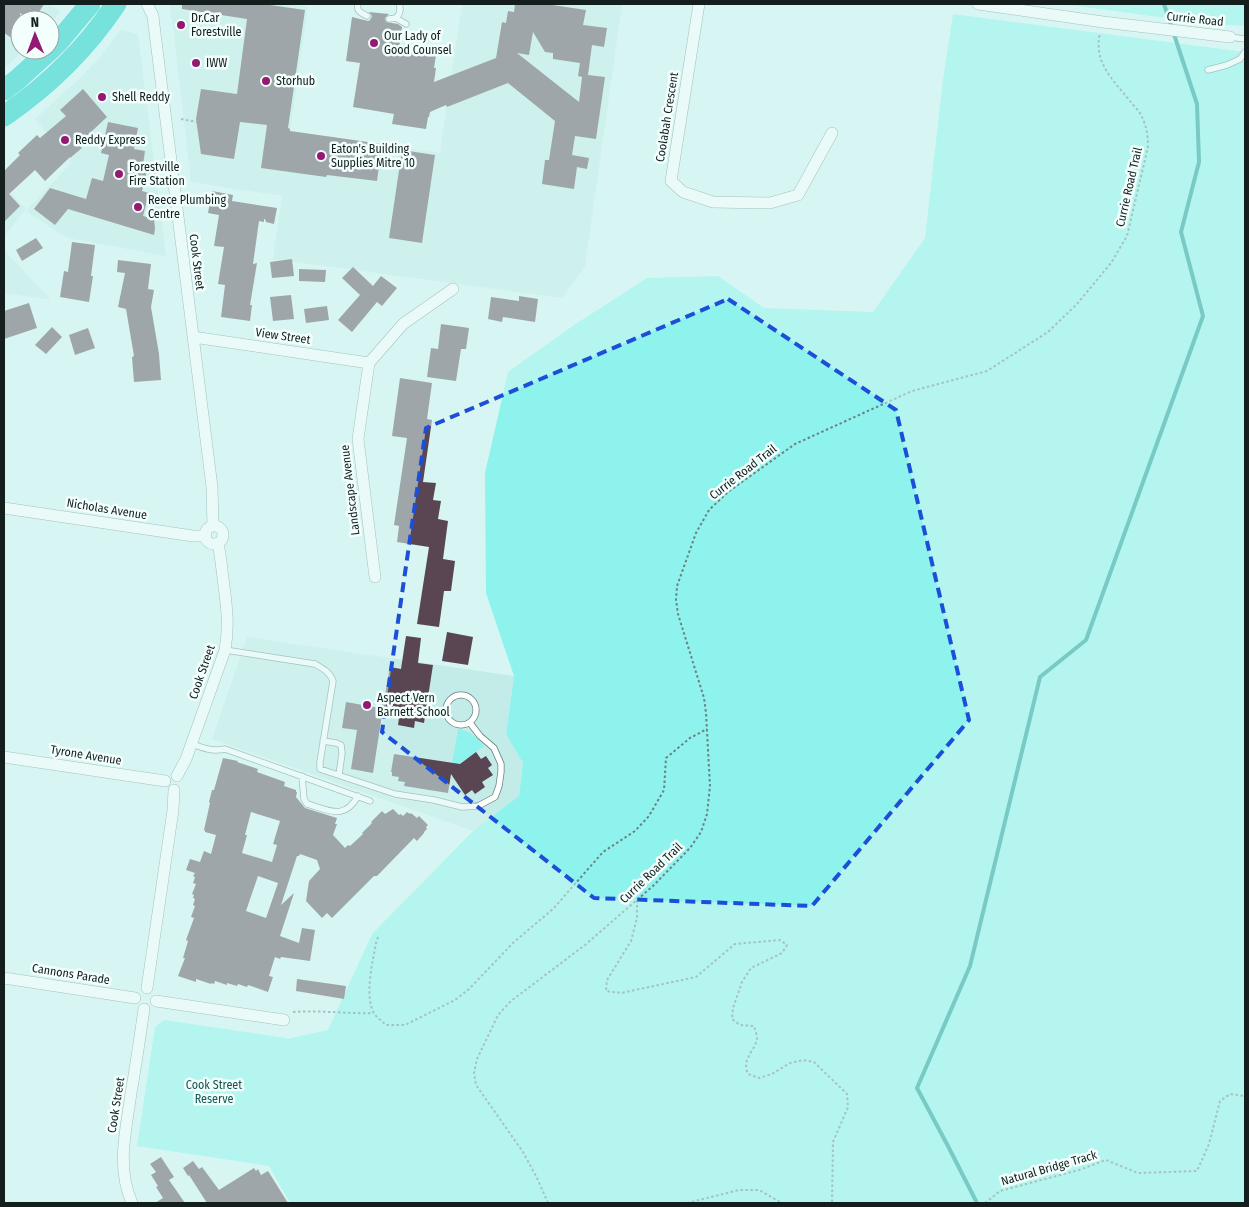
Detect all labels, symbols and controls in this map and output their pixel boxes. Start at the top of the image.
street label: Currie Road [1166,9,1224,29]
north arrow [10,10,60,60]
place label: Dr.Car Forestville [191,11,242,39]
text: N [30,14,39,31]
marker: Dr.Car Forestville [175,19,187,31]
place label: Our Lady of Good Counsel [384,29,452,57]
marker: Our Lady of Good Counsel [368,37,380,49]
place label: IWW [206,56,227,70]
marker: IWW [190,57,202,69]
street label: Coolabah Crescent [653,71,681,163]
place label: Storhub [276,74,315,88]
marker: Storhub [260,75,272,87]
place label: Shell Reddy [112,90,171,104]
marker: Shell Reddy [96,91,108,103]
place label: Reddy Express [75,133,146,147]
marker: Reddy Express [59,134,71,146]
place label: Eaton's Building Supplies Mitre 10 [331,142,415,170]
street label: Currie Road Trail [1113,146,1145,228]
marker: Eaton's Building Supplies Mitre 10 [315,150,327,162]
place label: Forestville Fire Station [129,160,185,188]
marker: Forestville Fire Station [113,168,125,180]
place label: Reece Plumbing Centre [148,193,226,221]
marker: Reece Plumbing Centre [132,201,144,213]
street label: Cook Street [187,233,207,291]
street label: View Street [255,325,311,347]
street label: Currie Road Trail [707,442,779,502]
street label: Landscape Avenue [337,444,362,536]
street label: Nicholas Avenue [66,496,148,522]
street label: Cook Street [186,643,218,701]
place label: Aspect Vern Barnett School [377,691,450,719]
marker: Aspect Vern Barnett School [361,699,373,711]
street label: Tyrone Avenue [49,742,123,768]
street label: Currie Road Trail [617,840,685,906]
street label: Cannons Parade [31,961,111,987]
street label: Cook Street [105,1076,127,1134]
park label: Cook Street Reserve [186,1078,242,1106]
street label: Natural Bridge Track [1000,1148,1099,1188]

